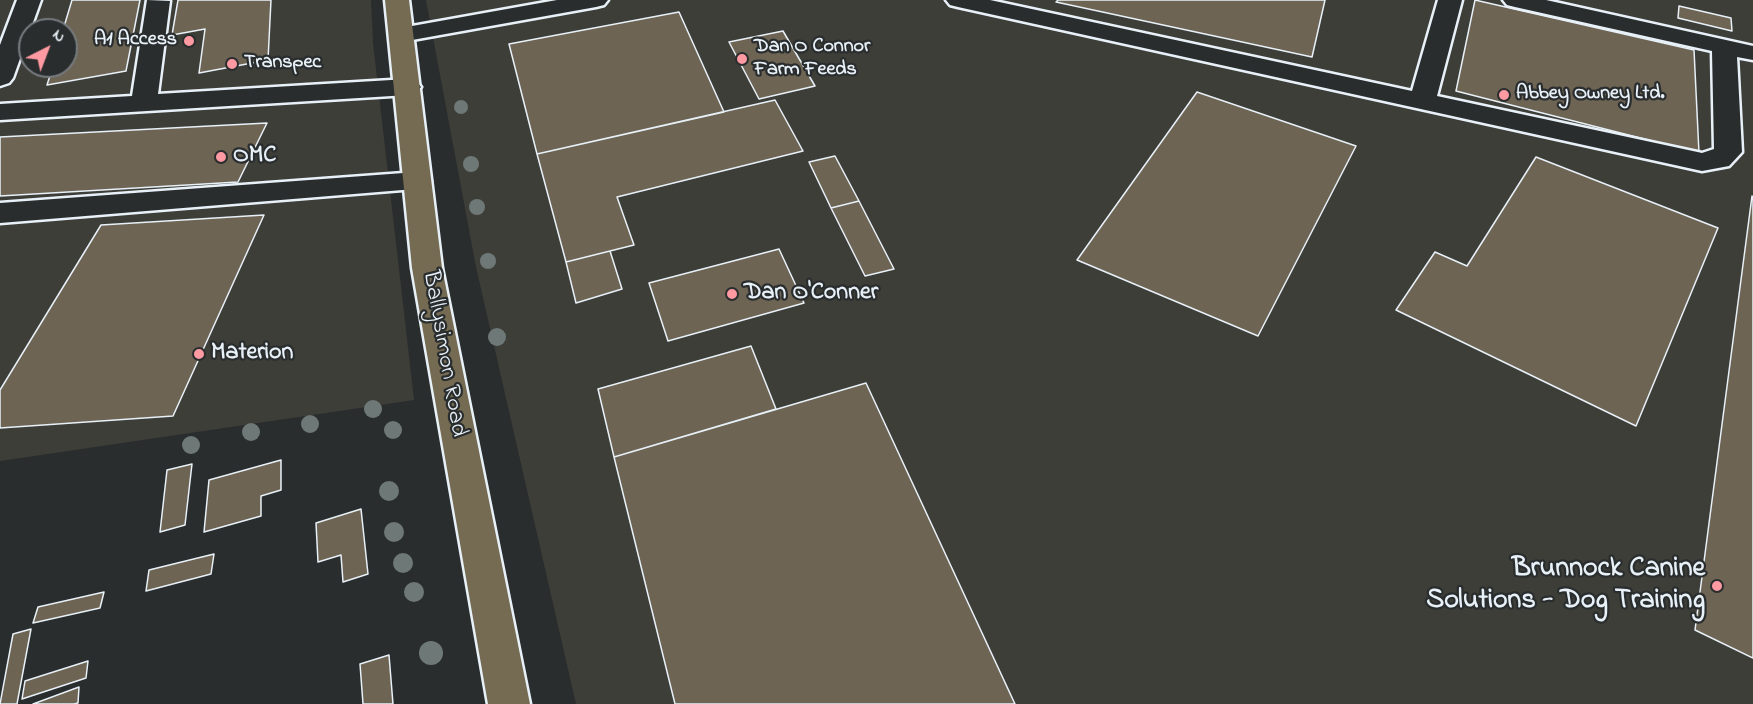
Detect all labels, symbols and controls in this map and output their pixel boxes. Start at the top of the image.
north arrow [18,18,78,78]
text: N [47,24,71,49]
place label: A1 Access [94,29,177,53]
marker: A1 Access [182,34,196,48]
place label: Dan O Connor Farm Feeds [754,36,870,83]
place label: Transpec [244,52,321,76]
marker: Dan O Connor Farm Feeds [735,52,749,66]
marker: Transpec [225,57,239,71]
place label: Abbey Owney Ltd. [1516,83,1665,107]
marker: Abbey Owney Ltd. [1497,88,1511,102]
place label: OMC [233,143,277,171]
marker: OMC [214,150,228,164]
street label: Ballysimon Road [414,269,472,439]
place label: Dan O'Conner [744,280,878,308]
marker: Dan O'Conner [725,287,739,301]
place label: Materion [211,340,293,368]
marker: Materion [192,347,206,361]
place label: Brunnock Canine Solutions - Dog Training [1426,553,1705,619]
marker: Brunnock Canine Solutions - Dog Training [1710,579,1724,593]

